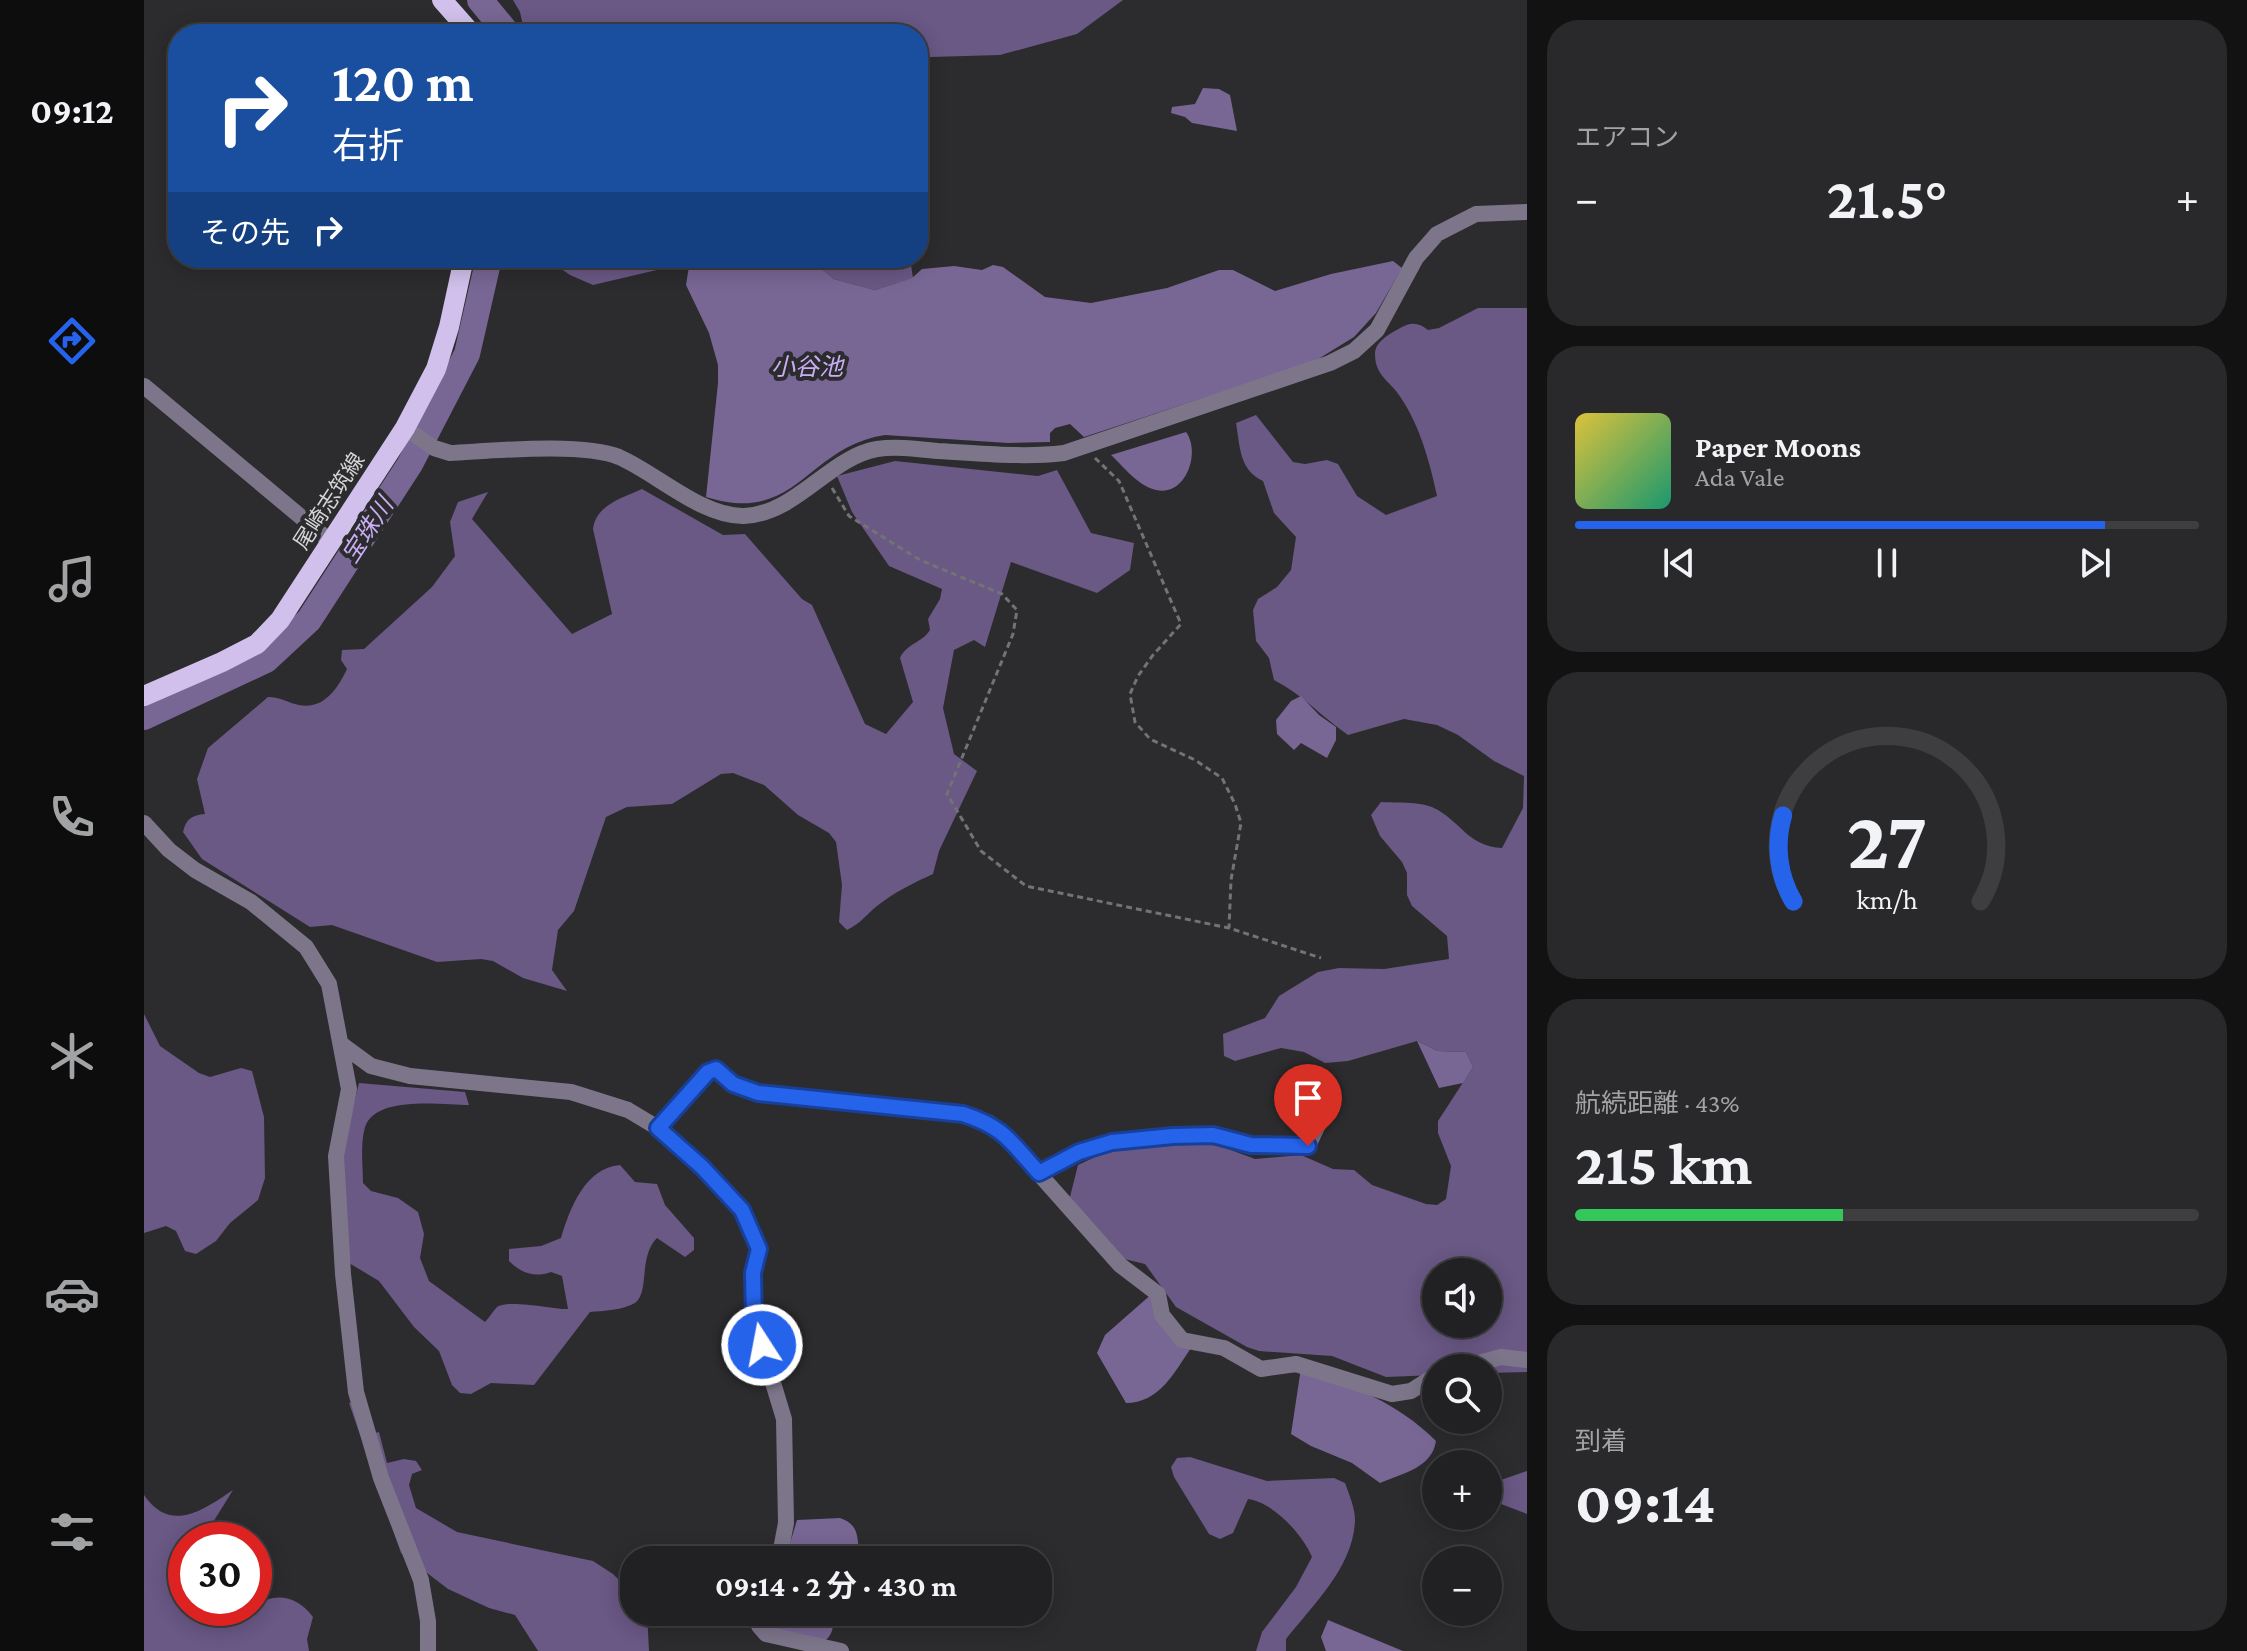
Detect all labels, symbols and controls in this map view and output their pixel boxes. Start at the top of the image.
text: 120 m [332,51,474,113]
icon: right [200,56,304,160]
text: 09:12 [30,91,114,131]
text: エアコン [1575,123,1679,152]
text: 右折 [332,126,404,166]
text: 21.5° [1826,164,1948,231]
text: − [1575,174,1598,222]
text: + [2176,174,2199,222]
icon: right [306,208,350,252]
text: その先 [200,216,290,249]
icon: directions [44,313,100,369]
water label: 小谷池 [771,353,845,380]
text: Paper Moons [1695,430,1861,463]
street label: 尾崎志筑線 [289,448,369,554]
text: Ada Vale [1695,463,1784,492]
water label: 宝珠川 [336,490,400,568]
icon: previous [1657,541,1701,585]
icon: pause [1865,541,1909,585]
icon: next [2073,541,2117,585]
icon: music [44,551,100,607]
icon: phone [44,789,100,845]
text: 27 [1847,792,1927,885]
text: km/h [1856,883,1918,915]
icon: climate [44,1028,100,1084]
pin [1274,1064,1342,1146]
icon: arrive [1286,1076,1330,1120]
text: 航続距離 · 43% [1575,1089,1740,1118]
text: 215 km [1575,1130,1752,1197]
map controls [1422,1258,1502,1626]
button: sound [1422,1258,1502,1338]
icon: car [44,1266,100,1322]
position arrow [720,1303,804,1387]
button: search [1422,1354,1502,1434]
text: 到着 [1575,1427,1627,1456]
button: + [1422,1450,1502,1530]
text: 09:14 [1575,1468,1716,1535]
icon: filters [44,1504,100,1560]
speed limit sign: 30 [168,1522,272,1626]
button: − [1422,1546,1502,1626]
text: 09:14 · 2 分 · 430 m [715,1569,957,1602]

